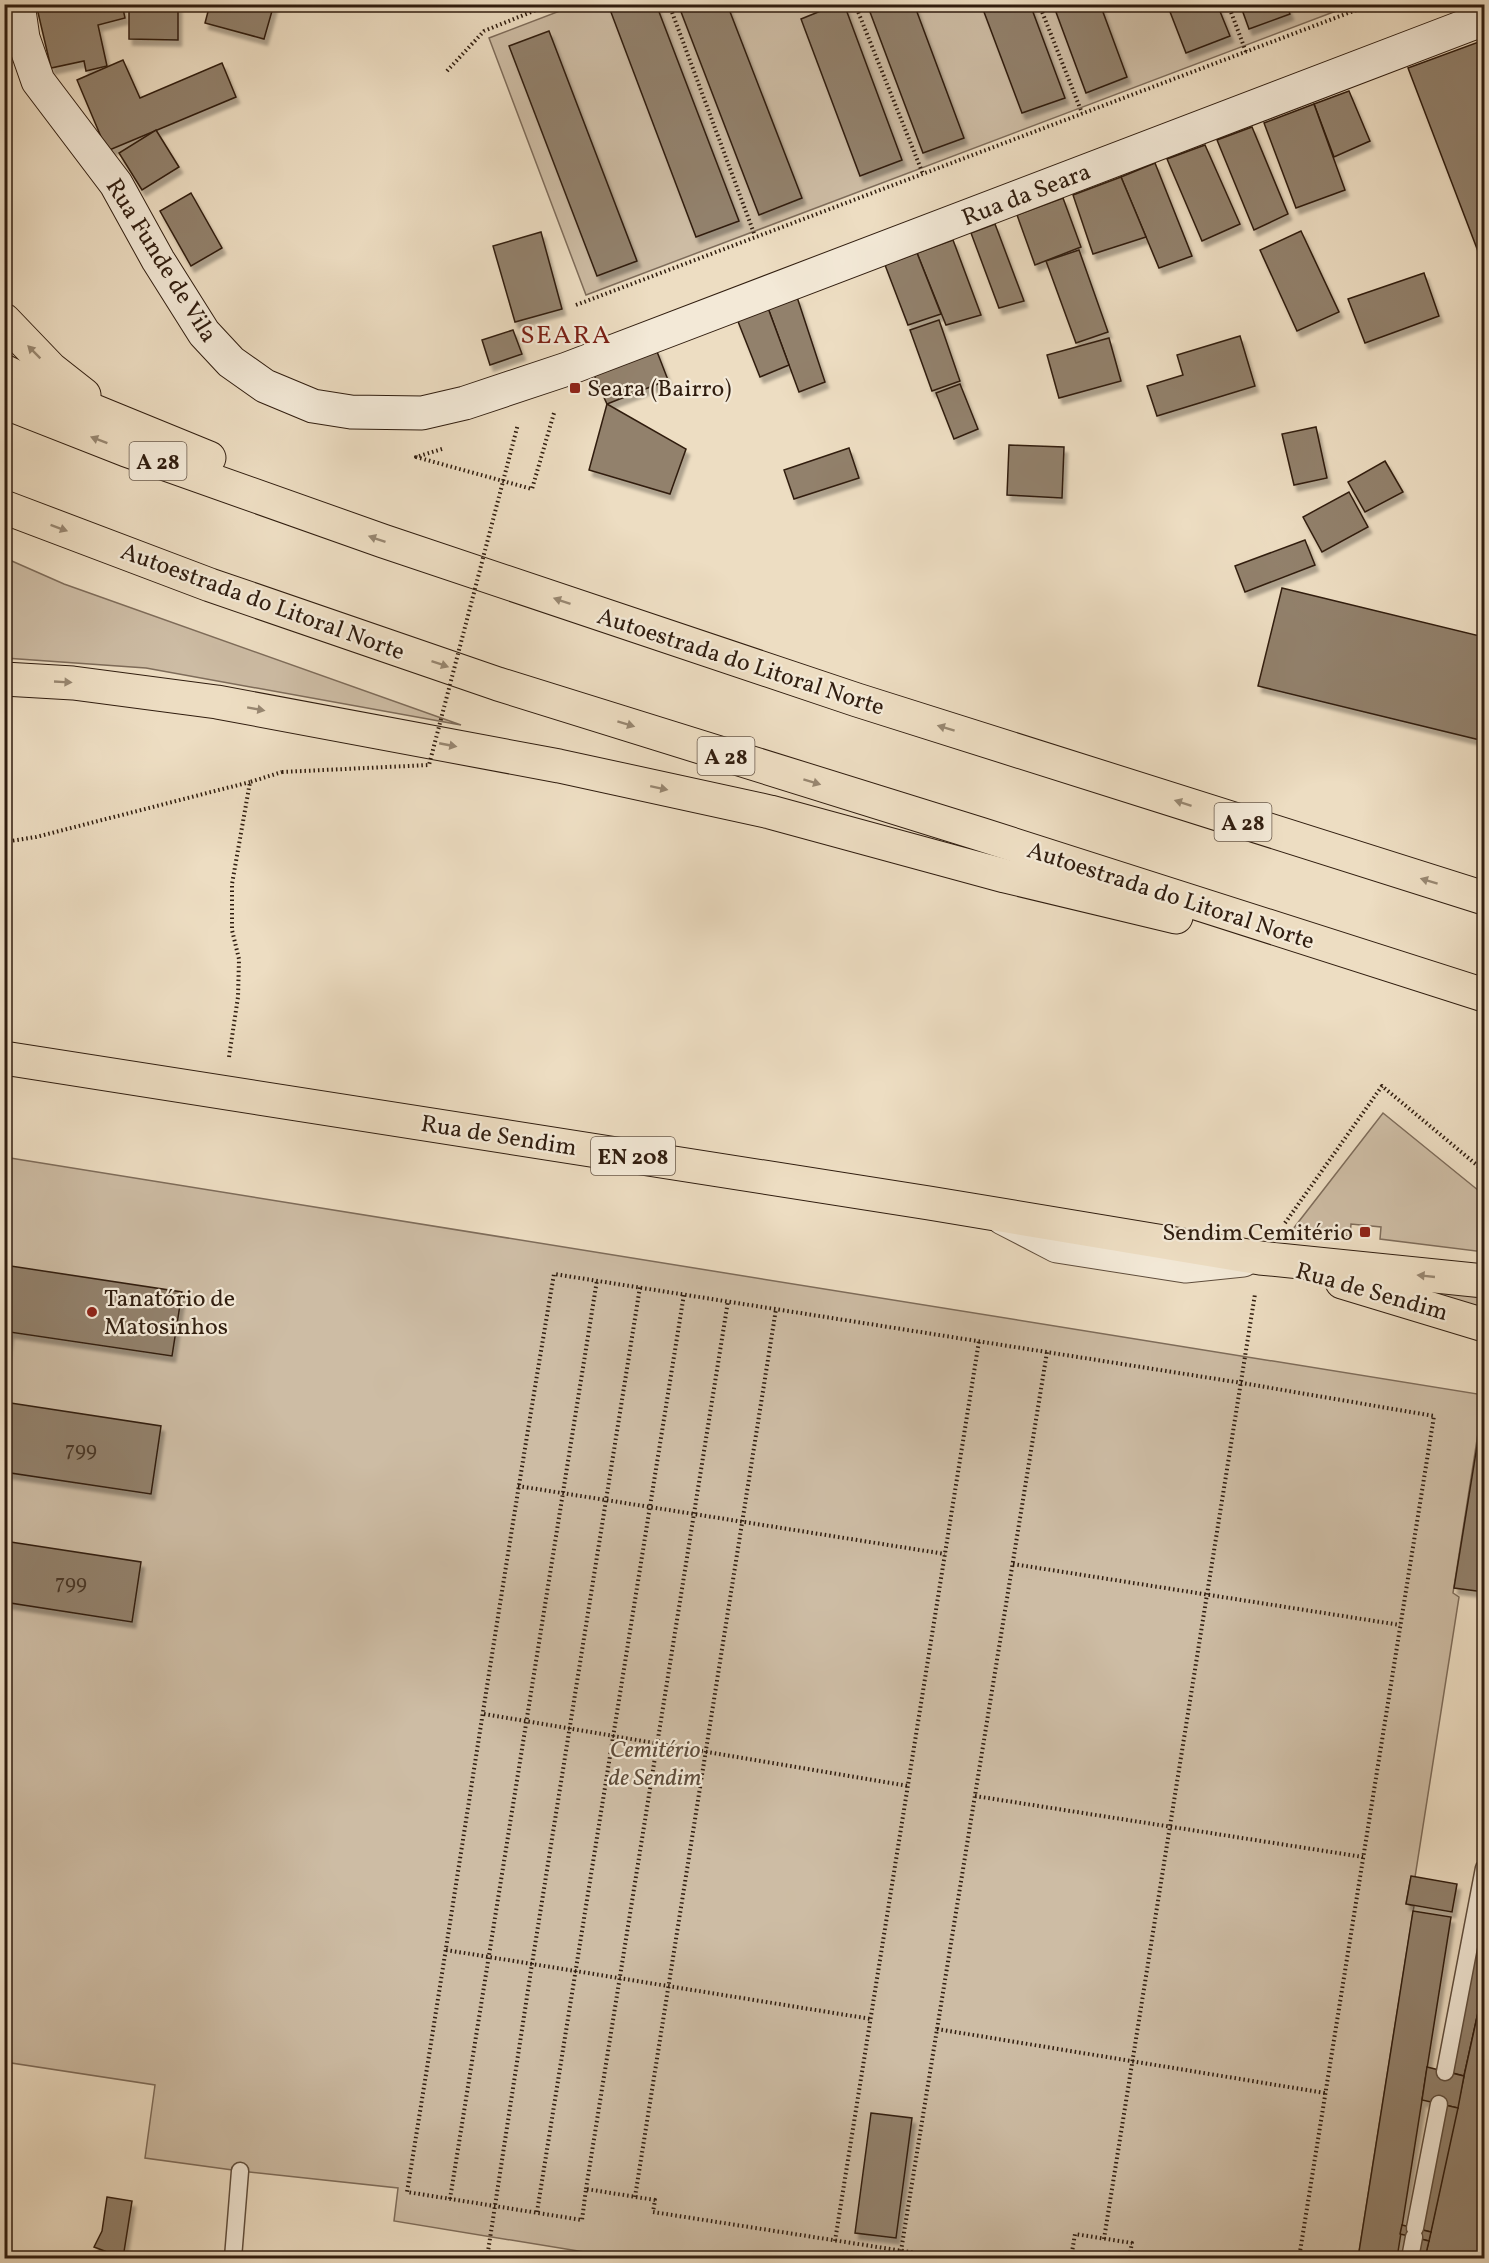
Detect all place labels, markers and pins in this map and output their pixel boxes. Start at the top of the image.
place label: Seara (Bairro) [587,373,731,407]
marker: Seara (Bairro) [568,381,582,395]
place label: Sendim Cemitério [1162,1217,1353,1251]
marker: Sendim Cemitério [1358,1225,1372,1239]
place label: Tanatório de Matosinhos [104,1283,235,1345]
marker: Tanatório de Matosinhos [85,1305,99,1319]

